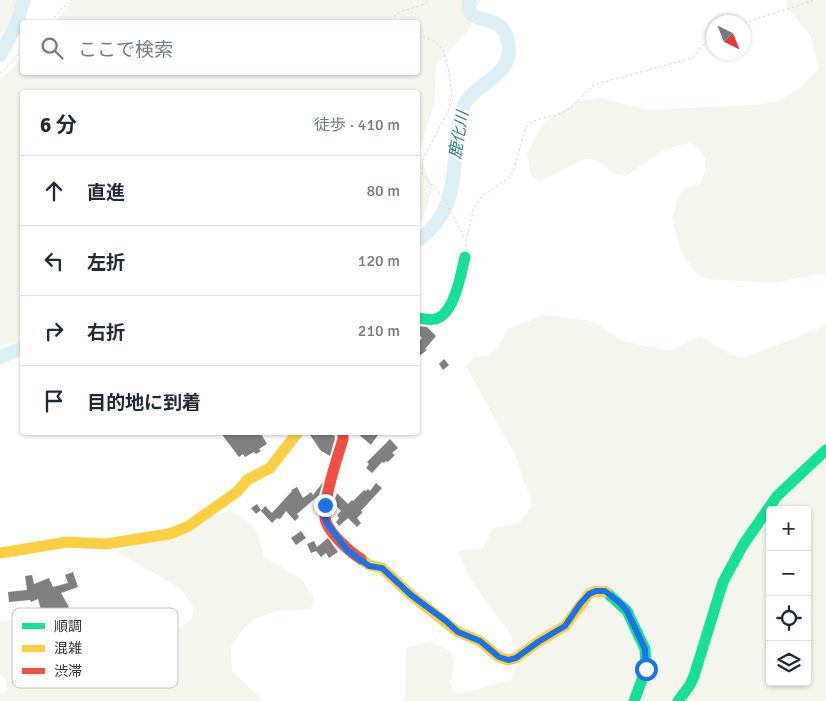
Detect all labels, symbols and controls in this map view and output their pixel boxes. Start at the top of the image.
north arrow [706,15,751,60]
search box [20,20,420,75]
icon: search [38,34,66,62]
text: ここで検索 [78,38,173,62]
water label: 鹿化川 [445,108,473,160]
text: 6 分 [40,112,77,138]
text: 徒歩 · 410 m [314,115,400,135]
icon: ahead [40,177,68,205]
text: 直進 [87,181,125,205]
text: 80 m [366,181,400,201]
icon: left [40,247,68,275]
text: 左折 [87,251,125,275]
text: 120 m [358,251,400,271]
icon: right [40,317,68,345]
text: 右折 [87,321,125,345]
text: 210 m [358,321,400,341]
icon: arrive [40,387,68,415]
text: 目的地に到着 [87,391,201,415]
route end [314,494,337,517]
map controls [766,506,811,686]
button: + [766,506,811,551]
button: − [766,551,811,596]
button: locate [766,596,811,641]
legend [12,608,178,688]
text: 順調 [54,618,82,635]
text: 混雑 [54,640,82,657]
button: layers [766,641,811,686]
route start [635,658,658,681]
text: 渋滞 [54,663,82,680]

